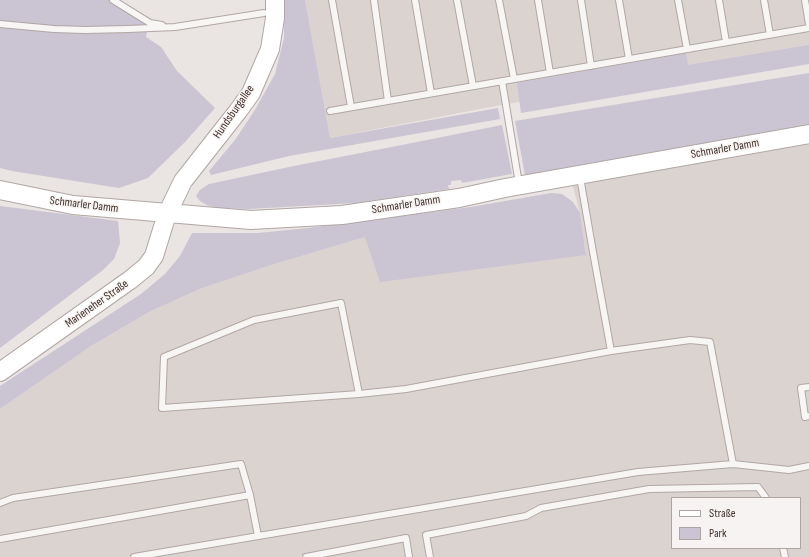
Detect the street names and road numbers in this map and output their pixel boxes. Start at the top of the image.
street label: Hundsburgallee [210,82,258,142]
street label: Schmarler Damm [690,136,760,162]
street label: Schmarler Damm [371,192,441,218]
street label: Schmarler Damm [49,194,119,216]
street label: Marieneher Straße [63,277,131,331]

